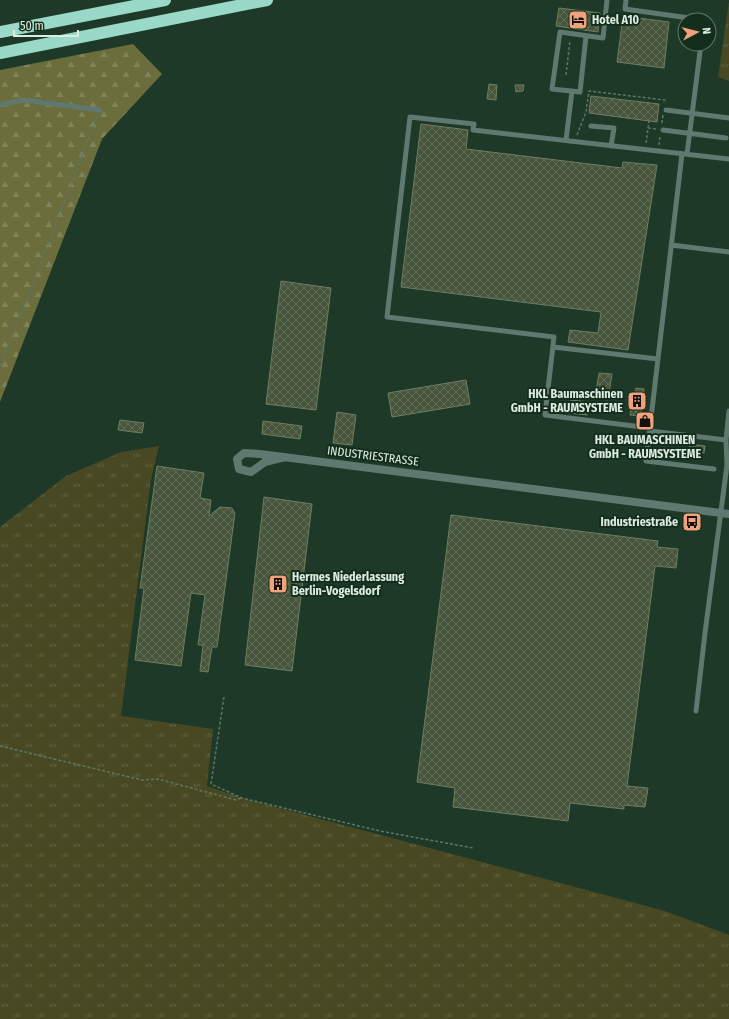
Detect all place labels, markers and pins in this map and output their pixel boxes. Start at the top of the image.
hotel icon: Hotel A10 [567,9,589,31]
place label: Hotel A10 [592,13,639,27]
place label: HKL Baumaschinen GmbH - RAUMSYSTEME [511,387,623,415]
building icon: HKL Baumaschinen GmbH - RAUMSYSTEME [626,390,648,412]
shop icon: HKL BAUMASCHINEN GmbH - RAUMSYSTEME [634,410,656,432]
place label: HKL BAUMASCHINEN GmbH - RAUMSYSTEME [589,433,701,461]
bus stop icon: Industriestraße [681,511,703,533]
place label: Industriestraße [600,515,678,529]
place label: Hermes Niederlassung Berlin-Vogelsdorf [292,570,404,598]
building icon: Hermes Niederlassung Berlin-Vogelsdorf [267,573,289,595]

